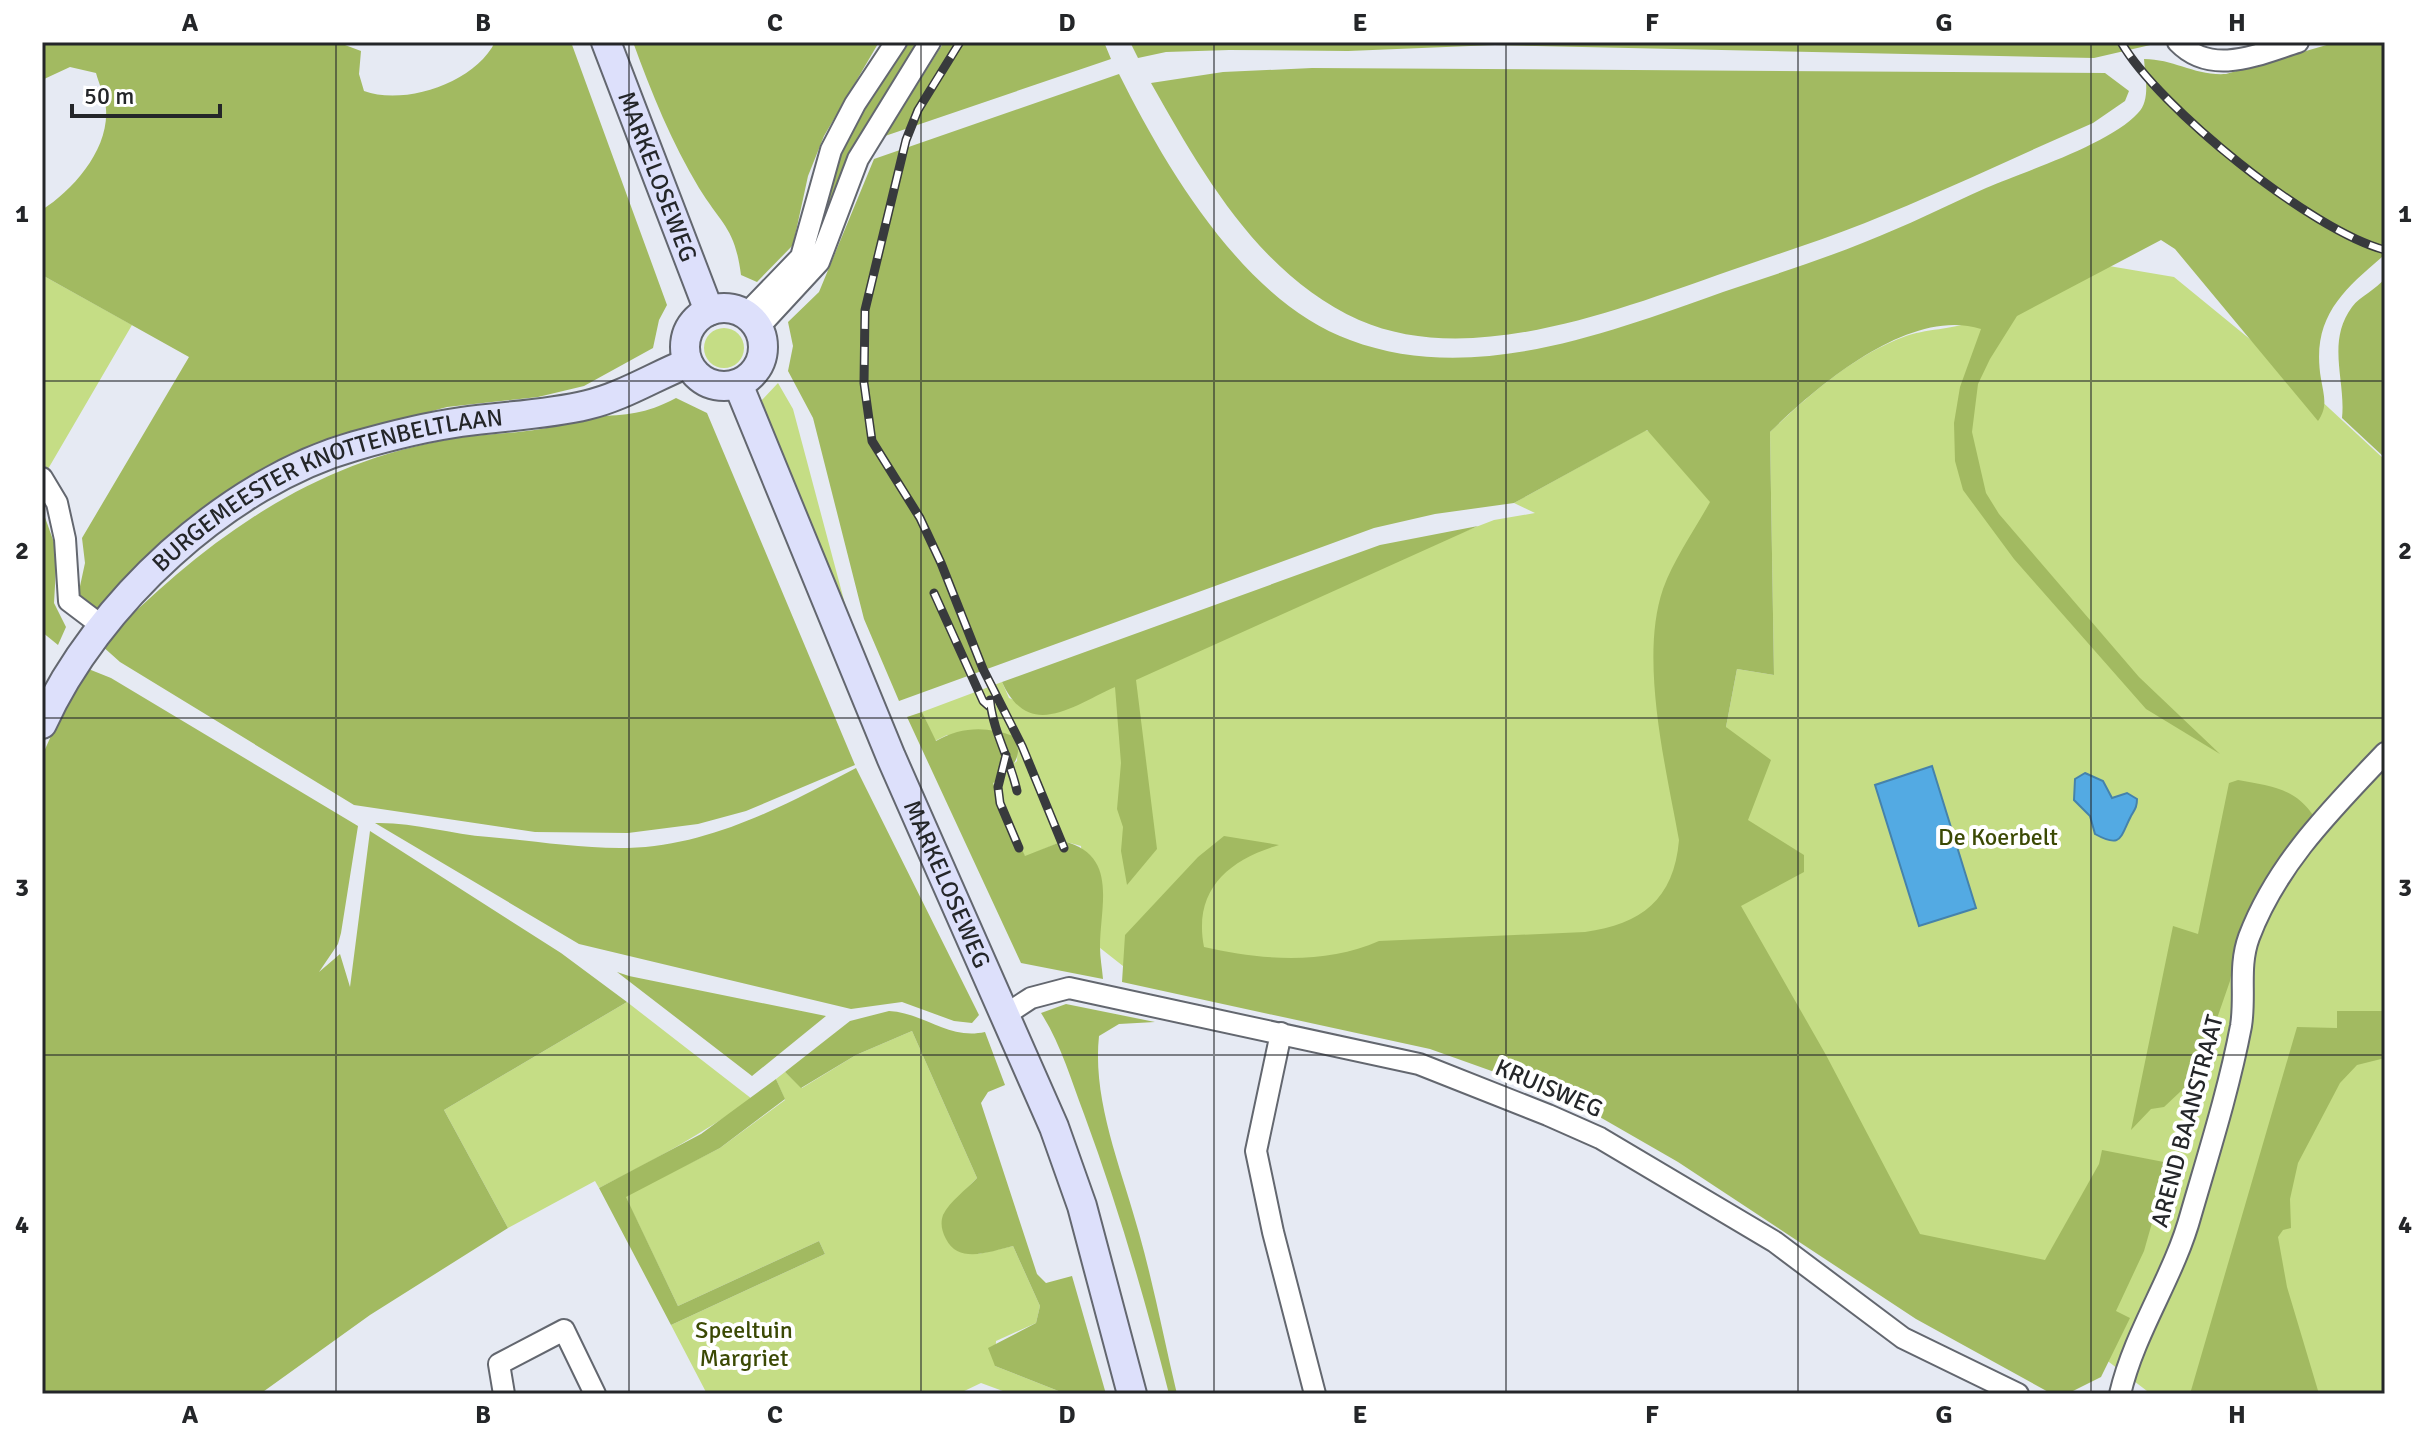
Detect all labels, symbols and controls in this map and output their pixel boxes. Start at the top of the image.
text: A [182,7,199,39]
text: B [475,7,491,39]
text: C [767,7,783,39]
text: D [1058,7,1076,39]
text: E [1353,7,1367,39]
text: F [1645,7,1659,39]
text: G [1935,7,1953,39]
text: H [2228,7,2246,39]
scale bar [72,68,220,118]
text: 50 m [84,81,134,111]
street label: MARKELOSEWEG [611,87,704,266]
text: 1 [15,198,29,230]
text: 1 [2398,198,2412,230]
street label: BURGEMEESTER KNOTTENBELTLAAN [146,402,504,578]
text: 2 [15,535,29,567]
text: 2 [2398,535,2412,567]
street label: MARKELOSEWEG [897,796,997,973]
park label: De Koerbelt [1938,822,2058,852]
text: 3 [15,872,29,904]
text: 3 [2398,872,2412,904]
street label: AREND BAANSTRAAT [2144,1011,2230,1230]
street label: KRUISWEG [1491,1052,1607,1124]
text: 4 [15,1209,29,1241]
text: 4 [2398,1209,2412,1241]
park label: Speeltuin Margriet [695,1315,793,1373]
text: A [182,1399,199,1431]
text: B [475,1399,491,1431]
text: C [767,1399,783,1431]
text: D [1058,1399,1076,1431]
text: E [1353,1399,1367,1431]
text: F [1645,1399,1659,1431]
text: G [1935,1399,1953,1431]
text: H [2228,1399,2246,1431]

